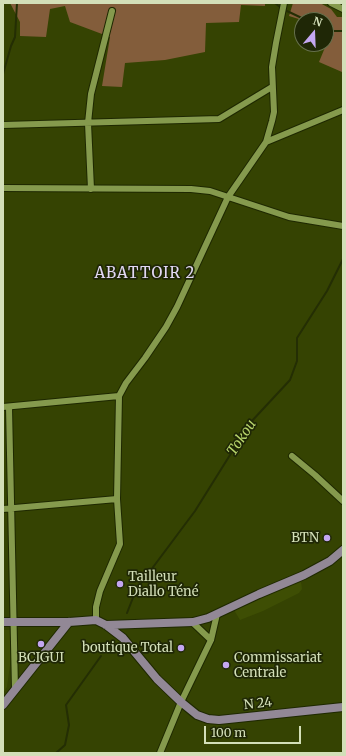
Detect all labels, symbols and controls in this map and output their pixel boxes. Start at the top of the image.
north arrow [294,12,334,52]
text: N [311,14,324,30]
district label: ABATTOIR 2 [94,265,196,283]
water label: Tokou [224,417,260,459]
place label: BTN [291,530,319,546]
marker: BTN [322,533,332,543]
place label: Tailleur Diallo Téné [128,569,199,600]
marker: Tailleur Diallo Téné [115,579,125,589]
marker: BCIGUI [36,639,46,649]
place label: boutique Total [82,640,173,656]
marker: boutique Total [176,643,186,653]
place label: BCIGUI [18,650,64,666]
place label: Commissariat Centrale [234,650,322,681]
marker: Commissariat Centrale [221,660,231,670]
street label: N 24 [243,695,273,713]
scale bar [206,718,303,744]
text: 100 m [211,725,246,740]

